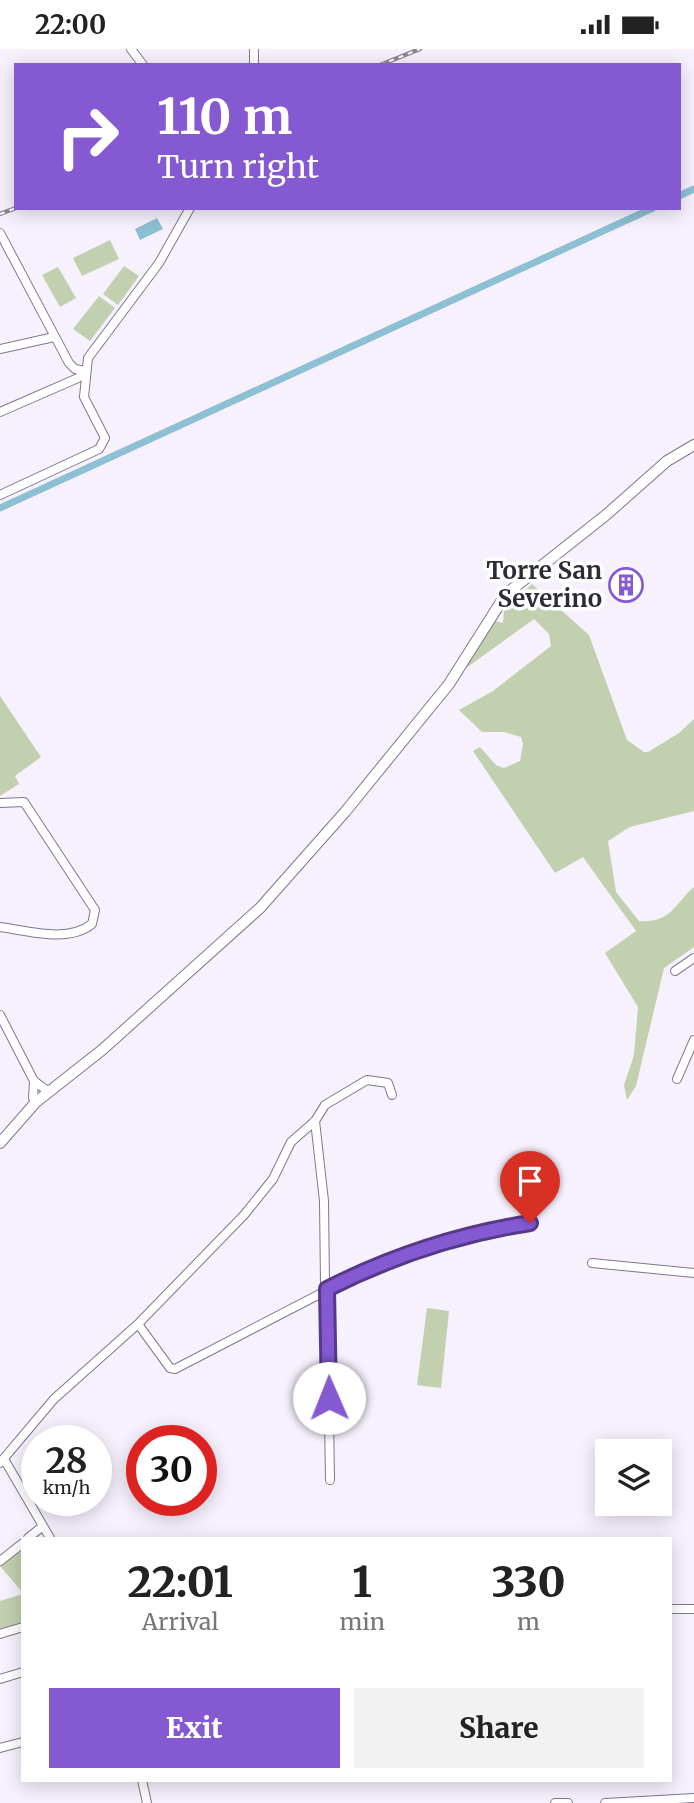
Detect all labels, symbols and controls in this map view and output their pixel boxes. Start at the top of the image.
text: 22:00 [35,8,106,41]
text: 110 m [157,86,292,147]
icon: right [42,91,133,182]
text: Turn right [157,147,319,187]
place label: Torre San Severino [486,555,602,614]
building icon: Torre San Severino [607,566,645,604]
pin [500,1151,560,1223]
icon: arrive [511,1162,549,1200]
position arrow [292,1361,366,1435]
speed limit sign: 30 [126,1425,217,1516]
text: 28 [45,1439,88,1483]
map controls [595,1439,672,1516]
button: layers [595,1439,672,1516]
text: km/h [43,1476,90,1499]
text: 22:01 [127,1556,233,1608]
text: 1 [352,1556,372,1608]
text: 330 [491,1556,566,1608]
text: Arrival [142,1607,219,1636]
text: min [339,1607,385,1636]
text: m [517,1607,540,1636]
button: Exit [49,1688,340,1768]
button: Share [354,1688,644,1768]

